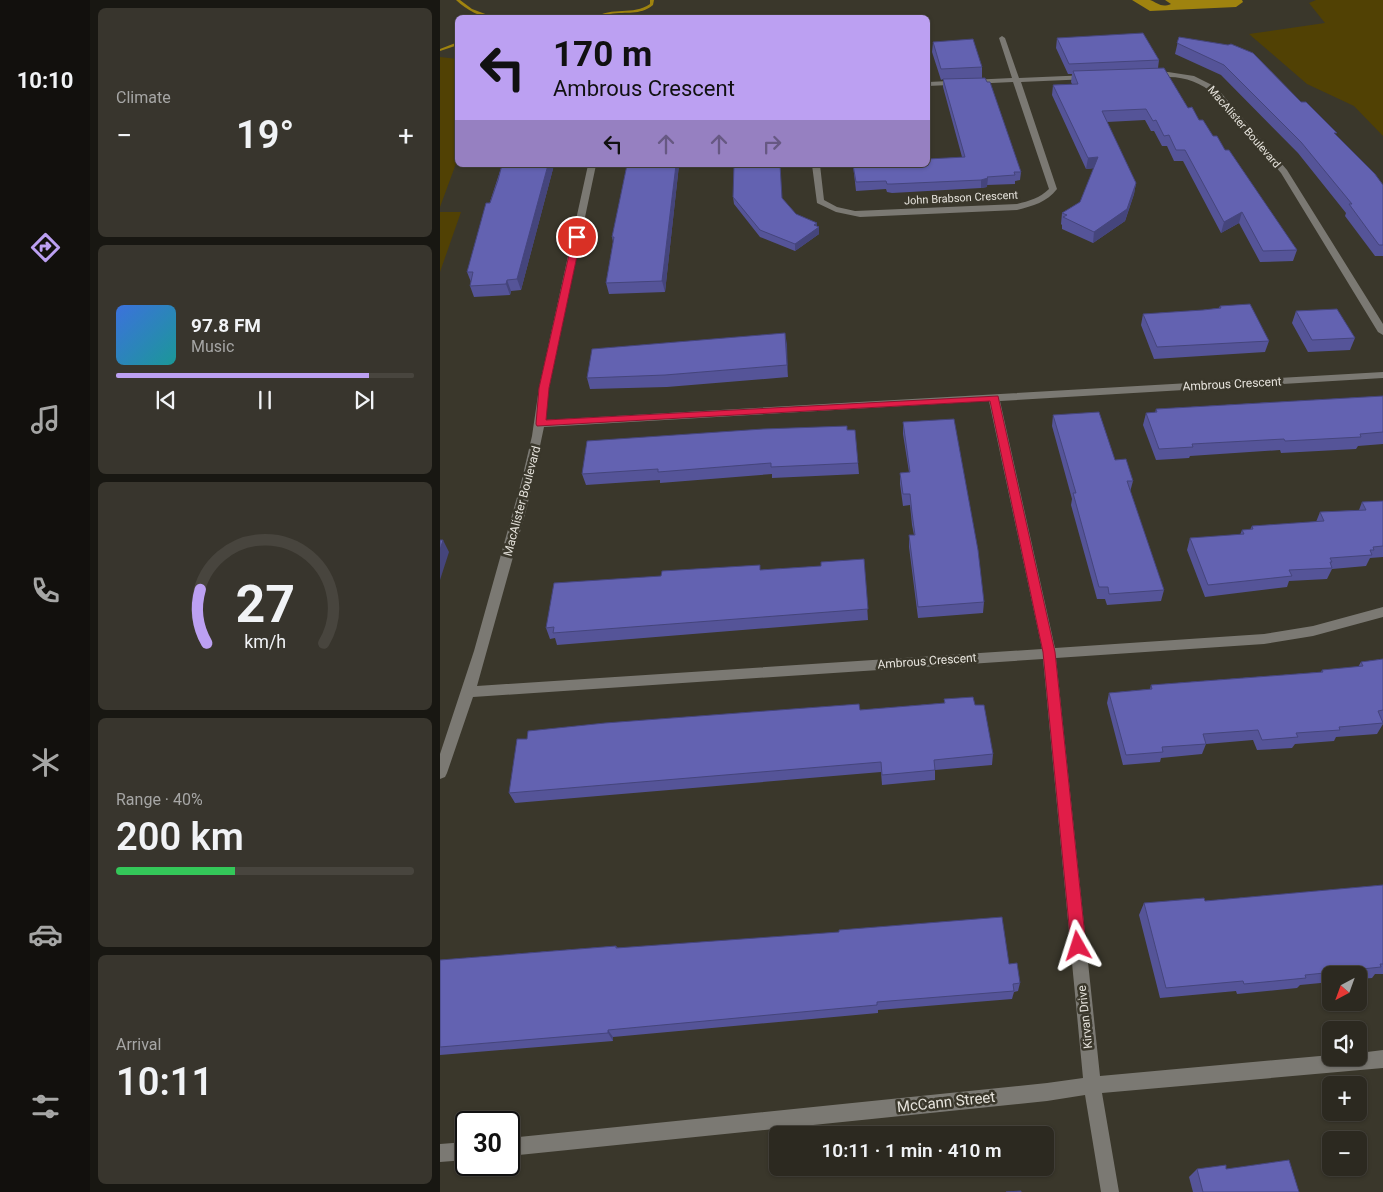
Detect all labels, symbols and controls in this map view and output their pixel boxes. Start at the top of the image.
text: 170 m [553,34,652,75]
icon: left [470,35,535,100]
text: 10:10 [17,68,73,93]
text: Ambrous Crescent [553,76,735,101]
street label: MacAlister Boulevard [1205,83,1283,171]
text: Climate [116,88,171,107]
text: 19° [236,113,294,157]
text: − [116,119,132,152]
text: + [398,119,414,152]
icon: left [599,130,627,158]
icon: ahead [652,130,680,158]
icon: ahead [705,130,733,158]
icon: right [758,130,786,158]
street label: John Brabson Crescent [904,189,1019,207]
pin [556,216,598,258]
icon: arrive [563,223,591,251]
icon: directions [28,230,63,265]
text: 97.8 FM [191,314,261,337]
text: Music [191,337,234,356]
street label: Ambrous Crescent [1182,374,1282,394]
icon: previous [152,386,180,414]
icon: pause [251,386,279,414]
icon: next [350,386,378,414]
icon: music [28,402,63,437]
street label: MacAlister Boulevard [501,444,543,558]
icon: phone [28,573,63,608]
text: 27 [235,574,295,635]
text: km/h [244,631,286,652]
street label: Ambrous Crescent [877,651,977,671]
icon: climate [28,745,63,780]
text: Range · 40% [116,790,203,809]
text: 200 km [116,815,244,859]
icon: car [28,917,63,952]
position arrow [1051,919,1103,971]
north arrow [1322,966,1368,1011]
map controls [1322,966,1367,1176]
street label: Kirvan Drive [1075,985,1095,1049]
button: sound [1322,1021,1367,1066]
text: Arrival [116,1035,161,1054]
text: 10:11 [116,1060,213,1104]
button: + [1322,1076,1367,1121]
street label: McCann Street [896,1088,996,1116]
icon: filters [28,1089,63,1124]
speed limit sign: 30 [455,1111,520,1176]
button: − [1322,1131,1367,1176]
text: 10:11 · 1 min · 410 m [821,1139,1002,1162]

